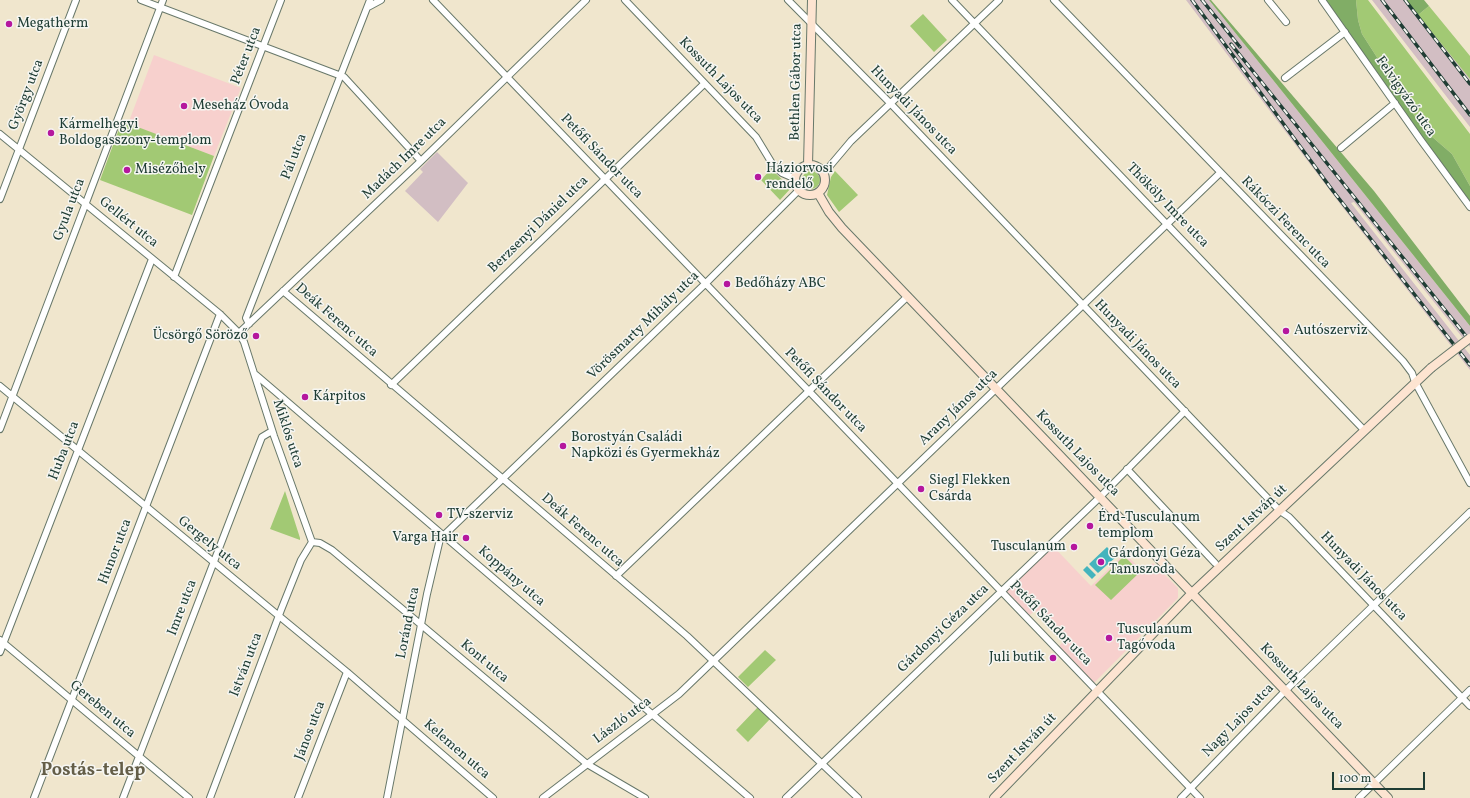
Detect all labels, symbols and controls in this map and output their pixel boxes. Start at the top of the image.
place label: Megatherm [17,16,88,32]
marker: Megatherm [4,19,14,29]
street label: Bethlen Gábor utca [788,23,806,141]
street label: Péter utca [228,25,266,87]
street label: Kossuth Lajos utca [675,34,765,128]
street label: Felvigyázó utca [1371,53,1439,141]
street label: György utca [6,57,48,133]
street label: Hunyadi János utca [866,63,960,159]
place label: Meseház Óvoda [192,98,289,114]
marker: Meseház Óvoda [179,101,189,111]
street label: Petőfi Sándor utca [556,111,646,203]
street label: Madách Imre utca [359,115,451,203]
place label: Kármelhegyi Boldogasszony-templom [59,117,212,150]
marker: Kármelhegyi Boldogasszony-templom [46,128,56,138]
street label: Pál utca [279,132,311,182]
street label: Thököly Imre utca [1122,160,1212,252]
place label: Háziorvosi rendelő [766,161,833,194]
place label: Misézőhely [135,162,206,178]
marker: Misézőhely [122,165,132,175]
marker: Háziorvosi rendelő [753,172,763,182]
street label: Berzsenyi Dániel utca [485,173,593,277]
street label: Rákóczi Ferenc utca [1237,174,1333,272]
street label: Gyula utca [50,176,90,244]
street label: Gellért utca [95,194,161,252]
street label: Vörösmarty Mihály utca [585,268,703,384]
place label: Bedőházy ABC [735,276,826,292]
marker: Bedőházy ABC [722,279,732,289]
street label: Deák Ferenc utca [291,281,381,361]
street label: Hunyadi János utca [1090,297,1184,393]
place label: Autószerviz [1294,323,1368,339]
marker: Autószerviz [1281,326,1291,336]
place label: Ücsörgő Söröző [153,328,248,344]
marker: Ücsörgő Söröző [251,331,261,341]
street label: Petőfi Sándor utca [780,345,870,437]
street label: Arany János utca [916,366,1002,450]
place label: Kárpitos [313,389,366,405]
marker: Kárpitos [300,392,310,402]
street label: Miklós utca [268,398,306,470]
street label: Kossuth Lajos utca [1032,407,1122,501]
street label: Huba utca [46,419,84,483]
place label: Borostyán Családi Napközi és Gyermekház [571,430,720,462]
marker: Borostyán Családi Napközi és Gyermekház [558,441,568,451]
place label: Siegl Flekken Csárda [929,473,1010,506]
street label: Szent István út [1213,482,1291,556]
marker: Siegl Flekken Csárda [916,484,926,494]
street label: Deák Ferenc utca [537,491,627,571]
place label: TV-szerviz [447,507,513,523]
marker: TV-szerviz [434,510,444,520]
place label: Érd-Tusculanum templom [1098,510,1200,542]
street label: Gergely utca [174,513,244,575]
street label: Hunor utca [96,517,136,587]
marker: Érd-Tusculanum templom [1085,521,1095,531]
street label: Hunyadi János utca [1316,529,1410,625]
place label: Varga Hair [392,530,458,546]
marker: Varga Hair [461,533,471,543]
place label: Tusculanum [991,539,1066,555]
marker: Tusculanum [1069,542,1079,552]
street label: Koppány utca [474,543,548,611]
place label: Gárdonyi Géza Tanuszoda [1109,546,1201,578]
marker: Gárdonyi Géza Tanuszoda [1096,557,1106,567]
street label: Imre utca [165,578,201,638]
street label: Petőfi Sándor utca [1005,578,1095,670]
street label: Gárdonyi Géza utca [895,581,993,677]
street label: Loránd utca [394,586,424,660]
place label: Tusculanum Tagóvoda [1117,622,1192,654]
street label: István utca [227,631,267,699]
marker: Tusculanum Tagóvoda [1104,633,1114,643]
street label: Kont utca [456,637,512,687]
street label: Kossuth Lajos utca [1256,640,1346,734]
place label: Juli butik [989,650,1045,666]
marker: Juli butik [1048,653,1058,663]
street label: Gereben utca [66,678,138,742]
street label: Nagy Lajos utca [1200,681,1278,761]
street label: László utca [591,694,655,748]
street label: János utca [292,699,330,763]
street label: Szent István út [985,710,1061,788]
street label: Kelemen utca [419,717,493,783]
district label: Postás-telep [41,761,145,783]
scale bar [1334,764,1427,790]
text: 100 m [1339,771,1371,787]

